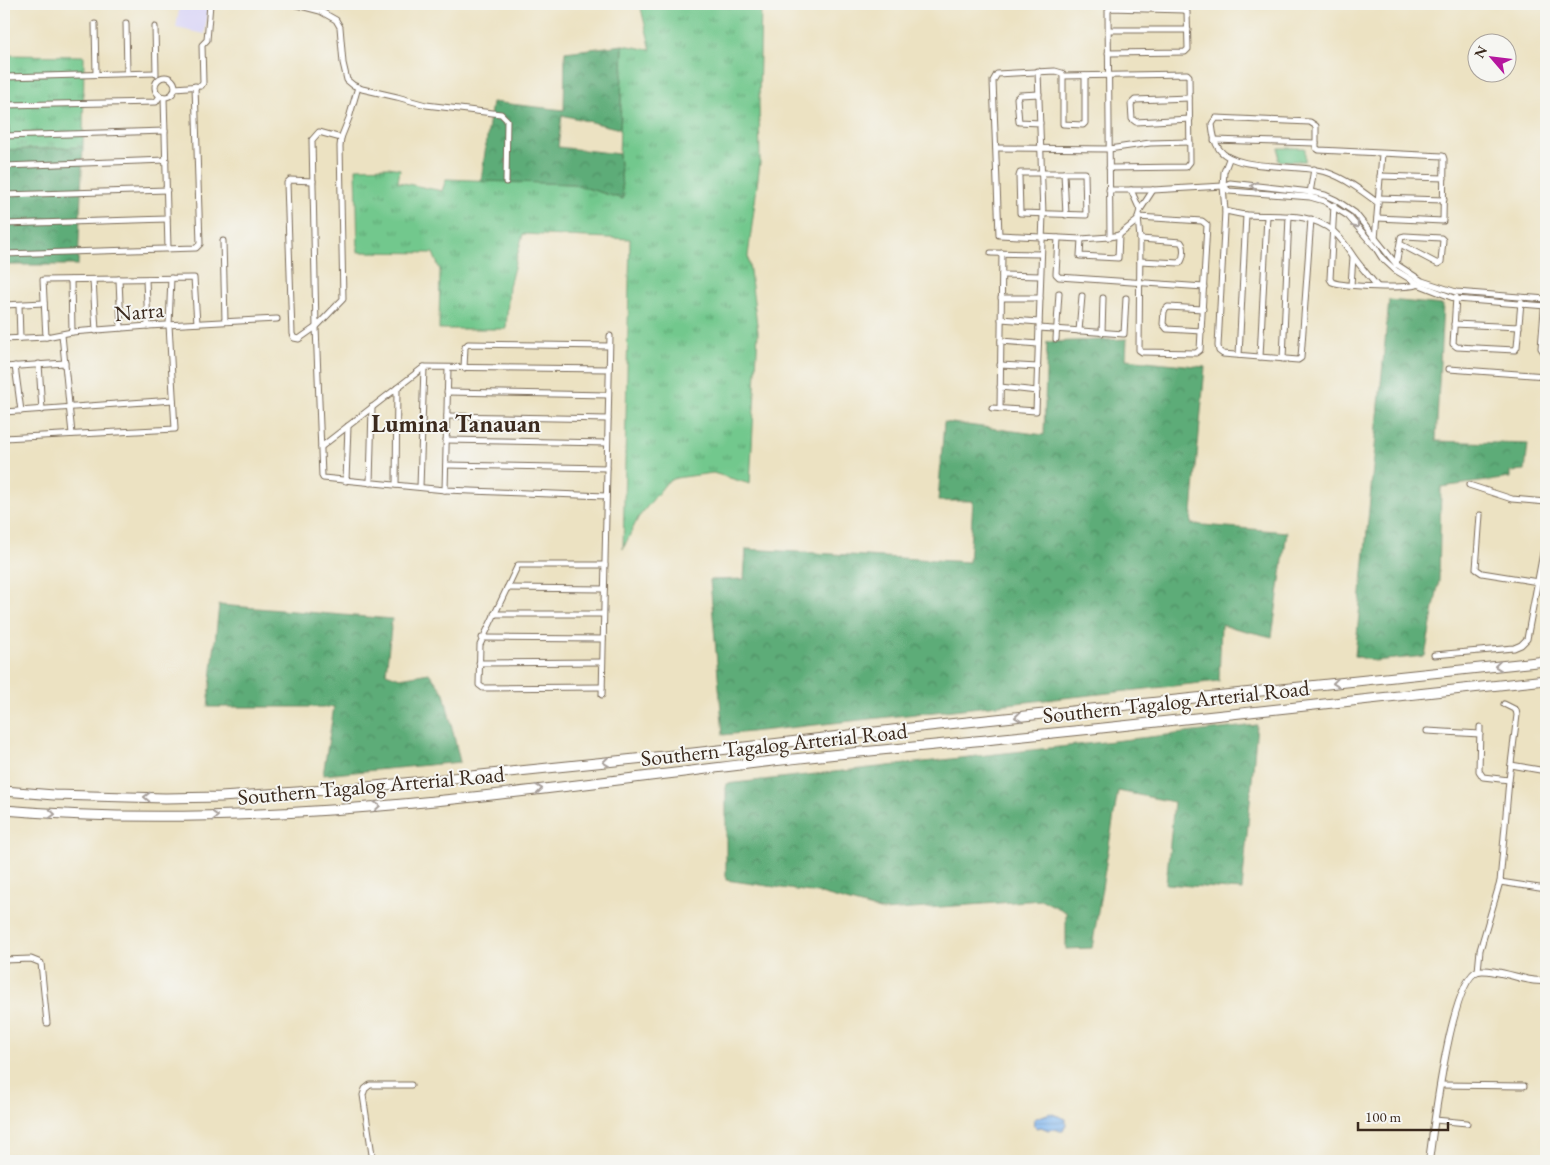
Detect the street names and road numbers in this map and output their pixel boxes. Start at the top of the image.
street label: Narra [113,295,165,328]
street label: Southern Tagalog Arterial Road [1041,673,1312,730]
street label: Southern Tagalog Arterial Road [639,716,910,773]
street label: Southern Tagalog Arterial Road [236,759,507,812]

